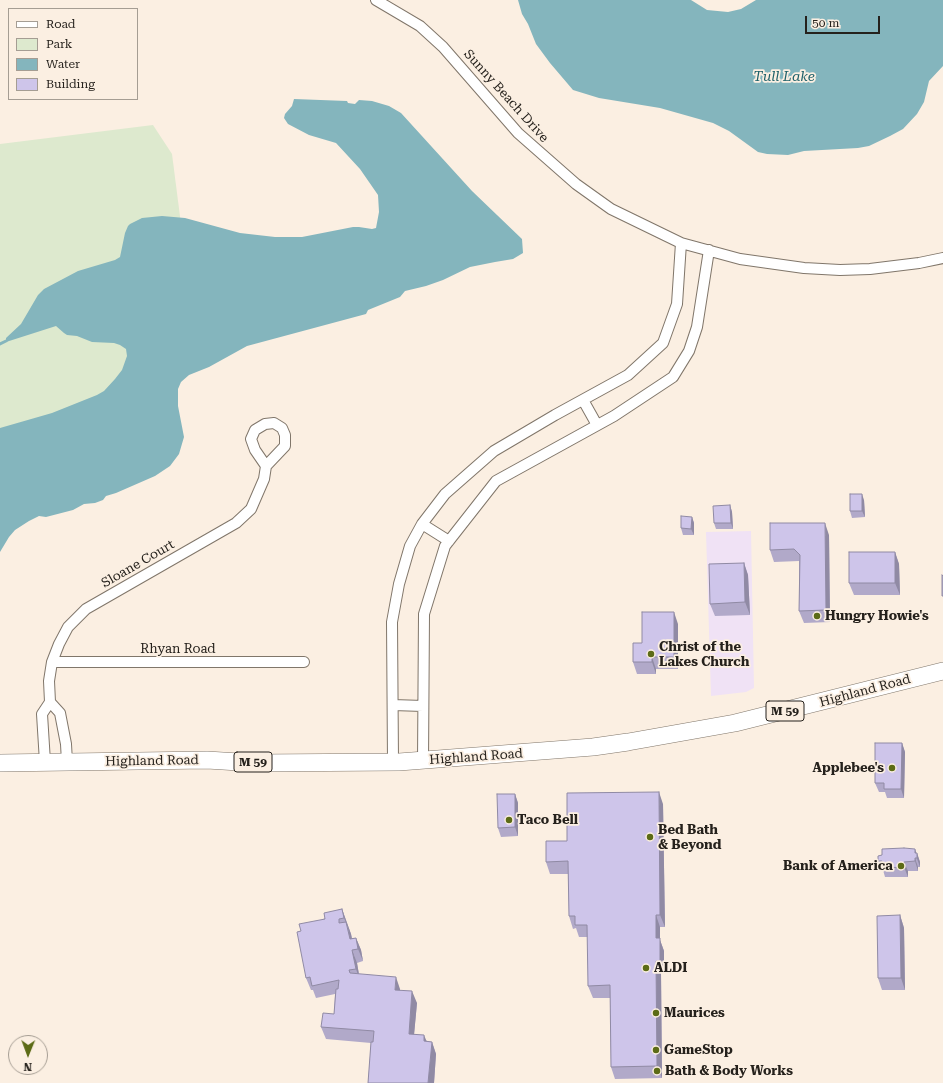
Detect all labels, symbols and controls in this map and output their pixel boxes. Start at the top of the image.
legend [8,8,138,100]
scale bar [807,8,882,34]
text: 50 m [812,16,839,30]
text: Road [46,17,75,31]
text: Park [46,37,72,51]
street label: Sunny Beach Drive [460,46,552,146]
text: Water [46,57,80,71]
water label: Tull Lake [753,69,815,85]
text: Building [46,77,95,91]
street label: Sloane Court [99,537,177,591]
place label: Hungry Howie's [825,608,929,624]
marker: Hungry Howie's [812,611,822,621]
place label: Christ of the Lakes Church [659,639,750,670]
street label: Rhyan Road [140,641,216,657]
marker: Christ of the Lakes Church [646,649,656,659]
street label: Highland Road [818,671,912,711]
road number: M 59 [766,701,804,721]
street label: Highland Road [429,746,523,768]
street label: Highland Road [105,752,199,770]
road number: M 59 [234,752,272,772]
place label: Applebee's [813,760,884,776]
marker: Applebee's [887,763,897,773]
place label: Taco Bell [517,812,578,828]
marker: Taco Bell [504,815,514,825]
place label: Bed Bath & Beyond [658,822,722,853]
marker: Bed Bath & Beyond [645,832,655,842]
place label: Bank of America [783,858,893,874]
marker: Bank of America [896,861,906,871]
place label: ALDI [654,960,687,976]
marker: ALDI [641,963,651,973]
place label: Maurices [664,1005,725,1021]
marker: Maurices [651,1008,661,1018]
north arrow [8,1035,48,1075]
place label: GameStop [664,1042,733,1058]
marker: GameStop [651,1045,661,1055]
text: N [23,1060,32,1073]
place label: Bath & Body Works [665,1063,793,1079]
marker: Bath & Body Works [652,1066,662,1076]

